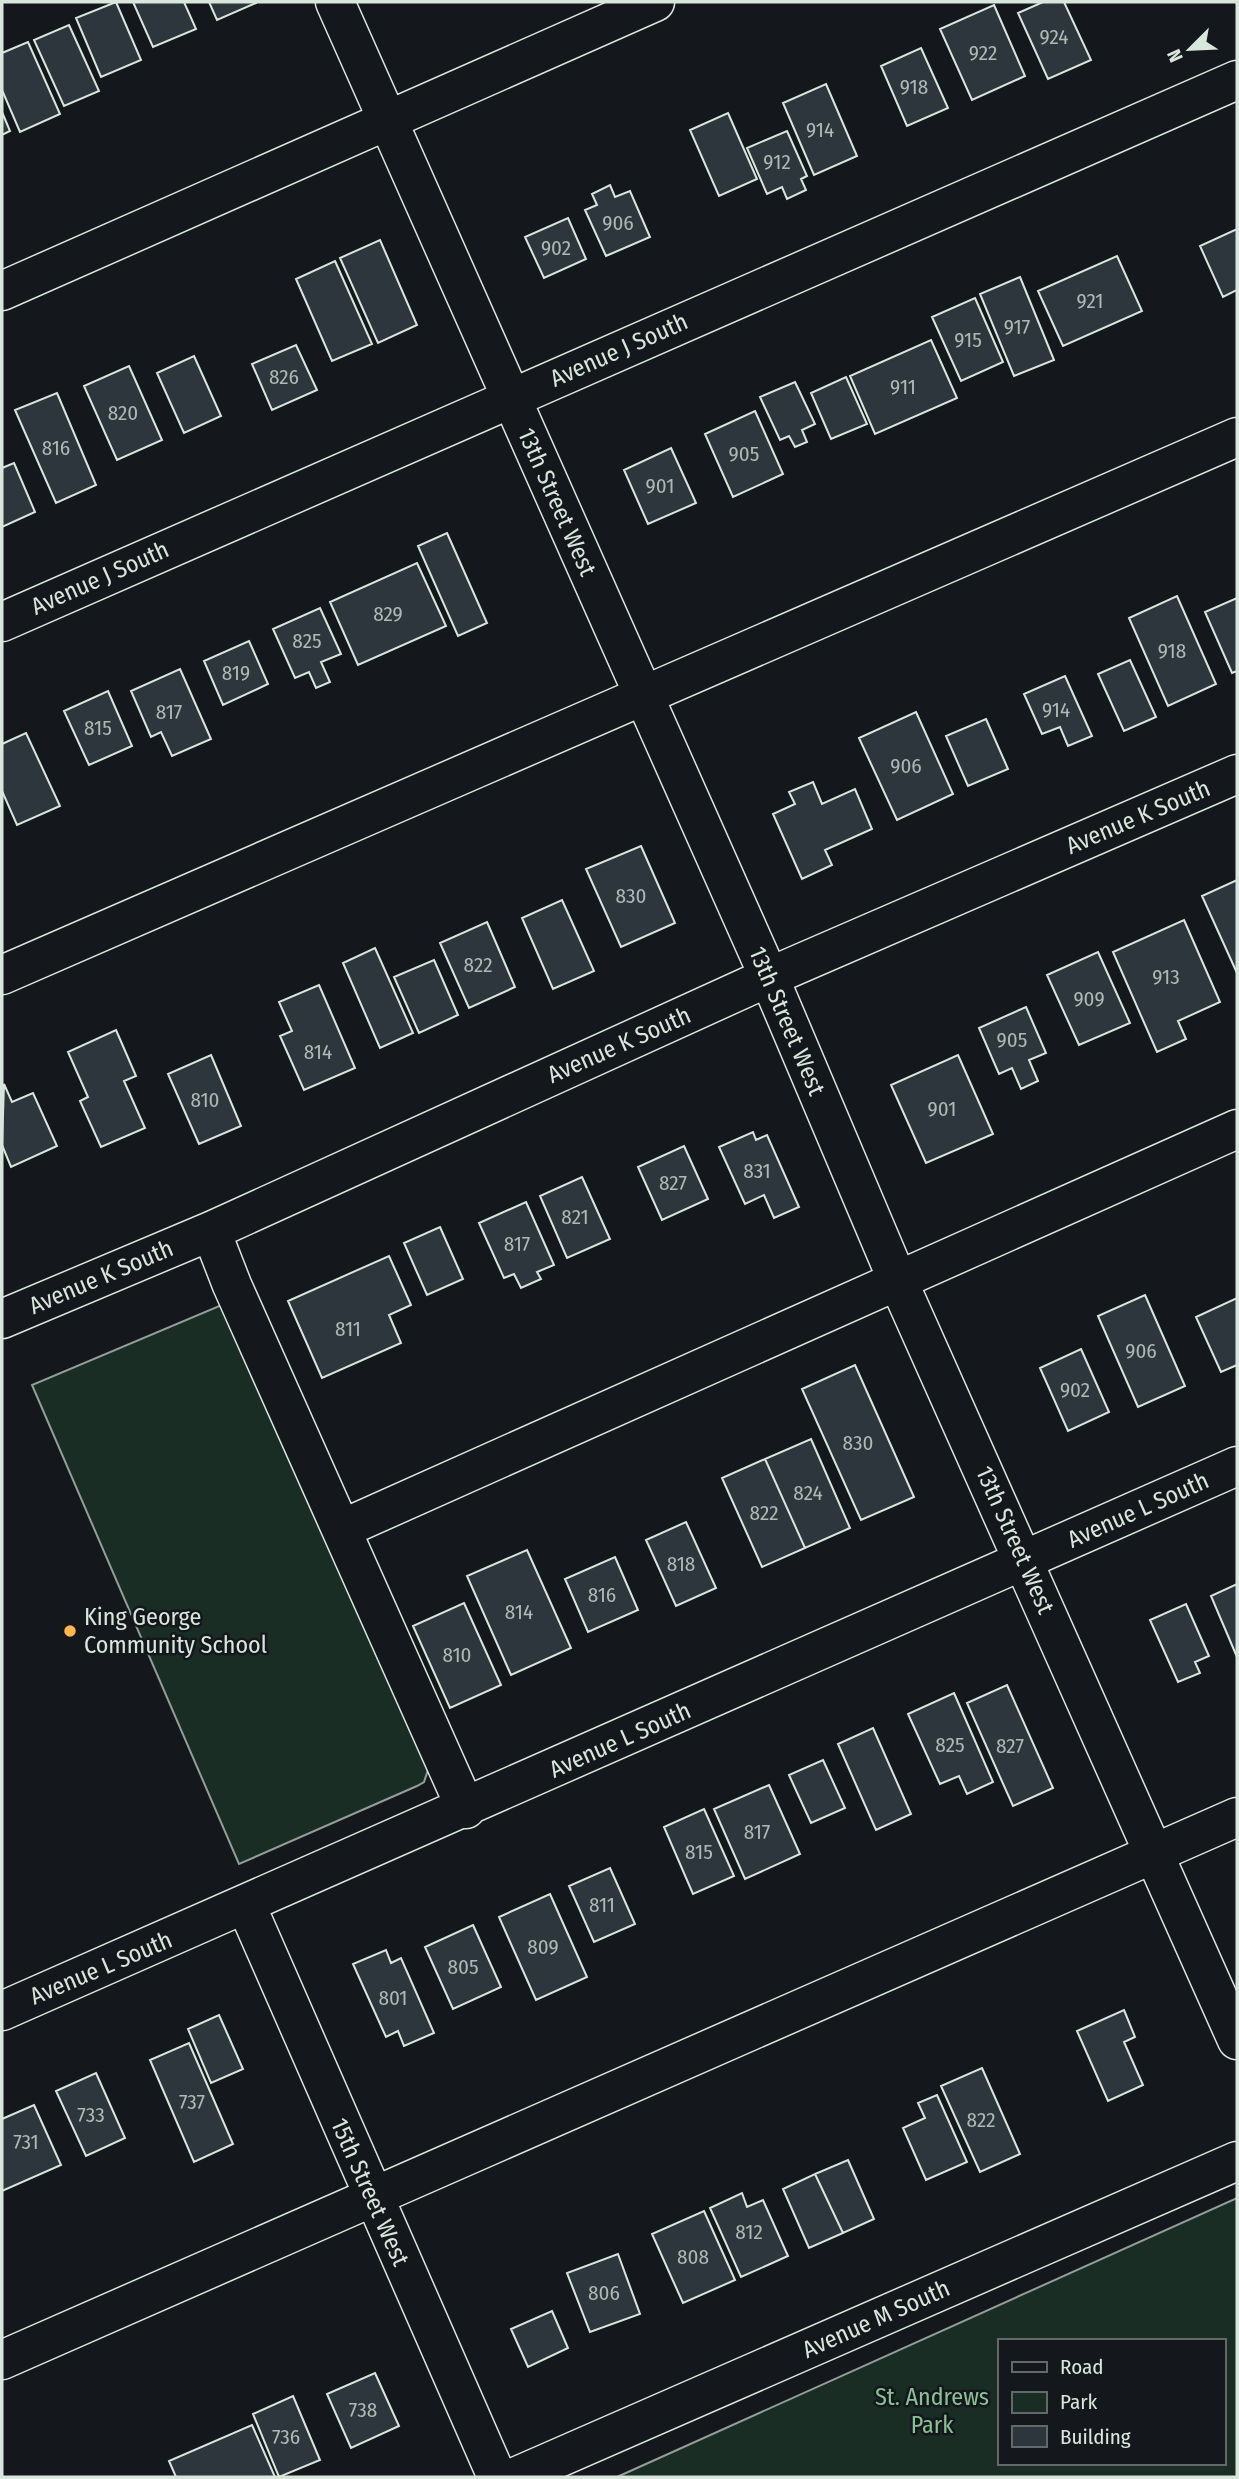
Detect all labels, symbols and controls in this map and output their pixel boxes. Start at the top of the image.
north arrow [1155,14,1225,84]
house number: 924 [1040,24,1068,50]
house number: 922 [969,40,997,66]
text: N [1162,46,1188,66]
house number: 918 [900,74,928,100]
house number: 914 [806,117,834,143]
house number: 912 [763,149,791,175]
house number: 906 [602,210,634,236]
house number: 902 [541,235,571,261]
house number: 921 [1077,288,1103,314]
street label: Avenue J South [546,307,692,393]
house number: 917 [1004,314,1030,340]
house number: 915 [954,327,982,353]
house number: 826 [269,364,299,390]
house number: 911 [890,374,916,400]
house number: 820 [108,400,138,426]
street label: 13th Street West [512,424,602,580]
house number: 816 [42,435,70,461]
house number: 905 [729,441,759,467]
house number: 901 [646,473,674,499]
street label: Avenue J South [27,535,173,621]
house number: 829 [373,601,403,627]
house number: 825 [292,628,322,654]
house number: 918 [1158,638,1186,664]
house number: 819 [222,660,250,686]
house number: 914 [1042,697,1070,723]
house number: 817 [156,699,182,725]
house number: 815 [84,715,112,741]
house number: 906 [890,753,922,779]
street label: Avenue K South [1062,774,1214,860]
house number: 830 [616,883,646,909]
street label: 13th Street West [743,943,831,1100]
house number: 822 [464,952,492,978]
house number: 913 [1152,964,1180,990]
house number: 909 [1073,986,1105,1012]
street label: Avenue K South [543,1001,695,1089]
house number: 905 [997,1027,1027,1053]
house number: 814 [304,1039,332,1065]
house number: 810 [190,1087,220,1113]
house number: 901 [928,1096,956,1122]
house number: 831 [743,1158,771,1184]
house number: 827 [659,1170,687,1196]
house number: 821 [561,1204,589,1230]
house number: 817 [504,1231,530,1257]
street label: Avenue K South [25,1234,177,1320]
house number: 811 [335,1316,361,1342]
house number: 906 [1125,1338,1157,1364]
house number: 902 [1060,1377,1090,1403]
house number: 830 [843,1430,873,1456]
street label: 13th Street West [970,1462,1060,1618]
street label: Avenue L South [1063,1466,1213,1554]
house number: 824 [793,1480,823,1506]
house number: 822 [750,1500,778,1526]
house number: 818 [667,1551,695,1577]
house number: 816 [588,1582,616,1608]
house number: 814 [505,1599,533,1625]
place label: King George Community School [84,1603,267,1659]
marker: King George Community School [62,1623,78,1639]
house number: 810 [442,1642,472,1668]
street label: Avenue L South [545,1696,695,1784]
house number: 825 [935,1732,965,1758]
house number: 827 [996,1733,1024,1759]
house number: 817 [744,1819,770,1845]
house number: 815 [685,1839,713,1865]
house number: 811 [589,1892,615,1918]
street label: Avenue L South [26,1925,176,2011]
house number: 809 [527,1934,559,1960]
house number: 805 [447,1954,479,1980]
house number: 801 [378,1985,408,2011]
house number: 737 [179,2089,205,2115]
house number: 733 [77,2102,105,2128]
house number: 822 [967,2107,995,2133]
street label: 15th Street West [325,2114,415,2270]
house number: 731 [13,2129,39,2155]
house number: 812 [735,2219,763,2245]
house number: 808 [677,2244,709,2270]
street label: Avenue M South [798,2274,954,2364]
house number: 806 [588,2280,620,2306]
legend [998,2339,1225,2465]
text: Road [1060,2354,1104,2380]
park label: St. Andrews Park [875,2383,989,2439]
text: Park [1060,2389,1098,2415]
house number: 738 [349,2397,377,2423]
house number: 736 [272,2424,300,2450]
text: Building [1060,2424,1131,2450]

